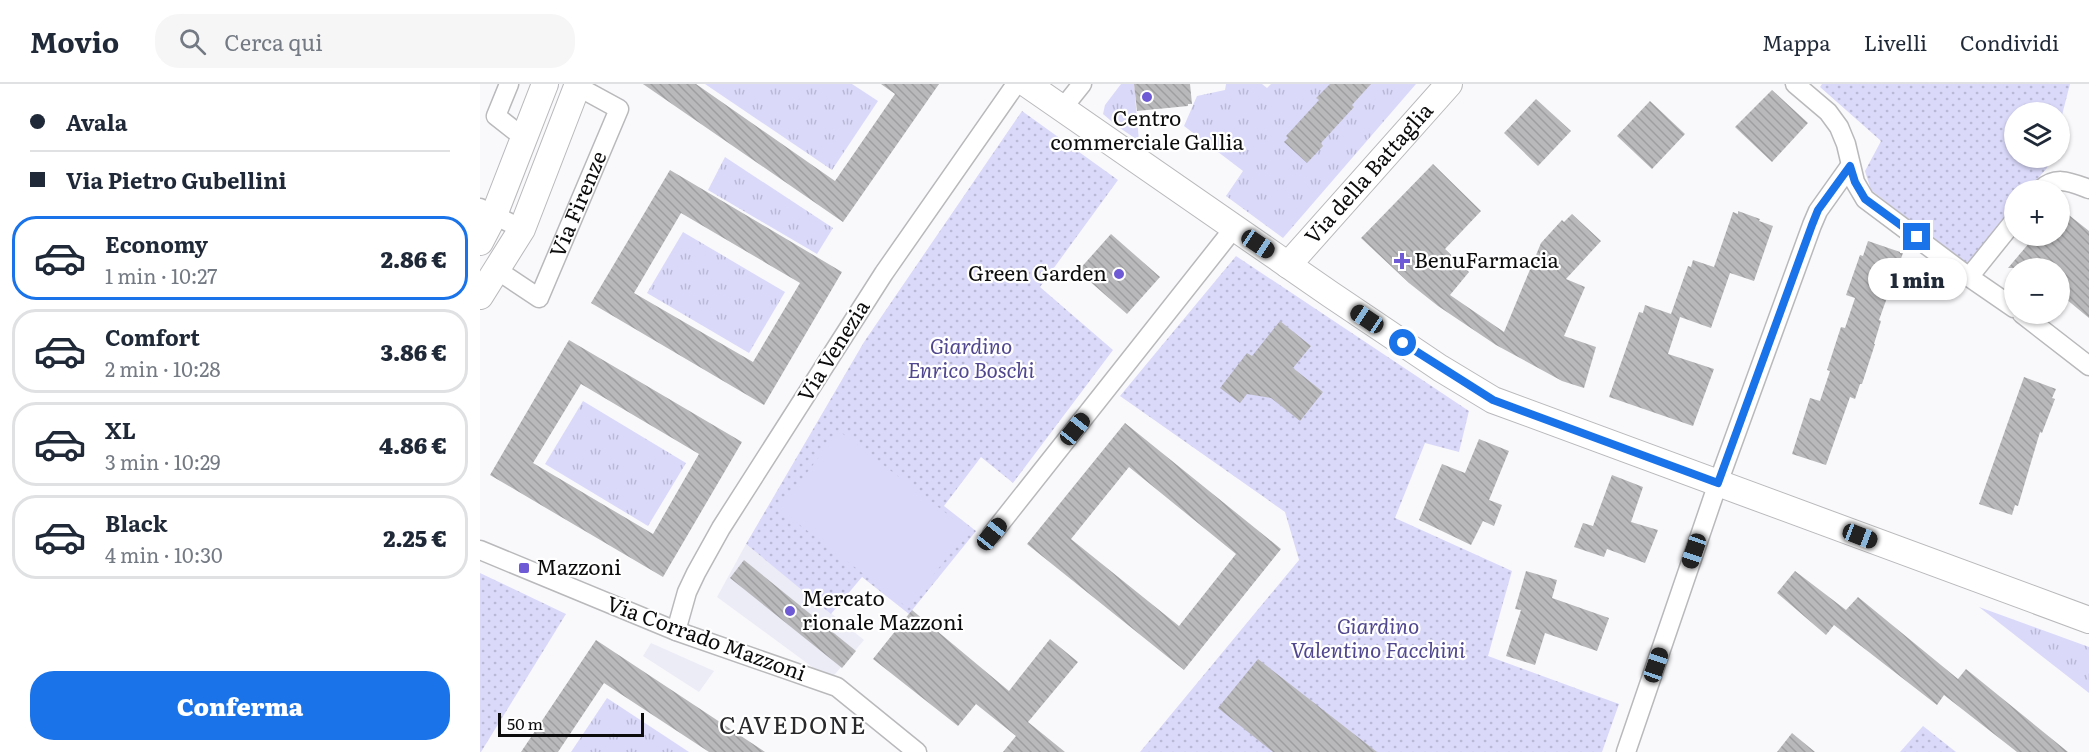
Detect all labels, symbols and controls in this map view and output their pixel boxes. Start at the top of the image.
search box [155,14,575,68]
text: Movio [30,20,119,62]
icon: search [176,25,209,58]
text: Cerca qui [224,25,323,58]
text: Mappa [1762,26,1831,57]
text: Livelli [1864,26,1927,57]
text: Condividi [1960,26,2059,57]
marker: Centro commerciale Gallia [1140,90,1154,104]
street label: Via della Battaglia [1296,94,1439,250]
place label: Centro commerciale Gallia [1050,101,1244,156]
map controls [2004,102,2070,324]
button: layers [2004,102,2070,168]
text: Avala [66,105,127,138]
street label: Via Firenze [540,145,613,262]
text: Via Pietro Gubellini [66,163,287,196]
button: + [2004,180,2070,246]
route end [1903,223,1930,250]
car [1238,226,1278,262]
text: Economy [105,227,208,260]
icon: car [33,231,87,285]
text: 2.86 € [381,242,447,275]
place label: BenuFarmacia [1414,243,1559,274]
marker: BenuFarmacia [1395,254,1409,268]
place label: Green Garden [968,256,1107,287]
callout: 1 min [1868,258,1966,300]
button: − [2004,258,2070,324]
text: 1 min · 10:27 [105,260,217,290]
text: 1 min [1890,264,1945,294]
marker: Green Garden [1112,267,1126,281]
street label: Via Venezia [788,292,876,407]
car [1347,301,1387,337]
text: Comfort [105,320,200,353]
icon: car [33,324,87,378]
park label: Giardino Enrico Boschi [907,329,1035,384]
route start [1389,329,1416,356]
text: 3.86 € [381,335,447,368]
text: 2 min · 10:28 [105,353,220,383]
car [1057,409,1093,449]
text: XL [105,413,136,446]
icon: car [33,417,87,471]
text: 4.86 € [379,428,447,461]
text: 3 min · 10:29 [105,446,221,476]
text: Black [105,506,167,539]
icon: car [33,510,87,564]
car [974,514,1010,554]
text: 2.25 € [383,521,447,554]
car [1840,521,1880,551]
car [1680,531,1708,571]
text: 4 min · 10:30 [105,539,223,569]
place label: Mazzoni [536,550,621,581]
marker: Mazzoni [517,561,531,575]
place label: Mercato rionale Mazzoni [802,581,964,636]
street label: Via Corrado Mazzoni [603,586,811,687]
marker: Mercato rionale Mazzoni [783,604,797,618]
park label: Giardino Valentino Facchini [1291,609,1466,664]
car [1642,645,1670,685]
button: Conferma [30,671,450,740]
district label: CAVEDONE [719,706,867,741]
scale bar [498,710,644,738]
text: 50 m [507,711,543,735]

